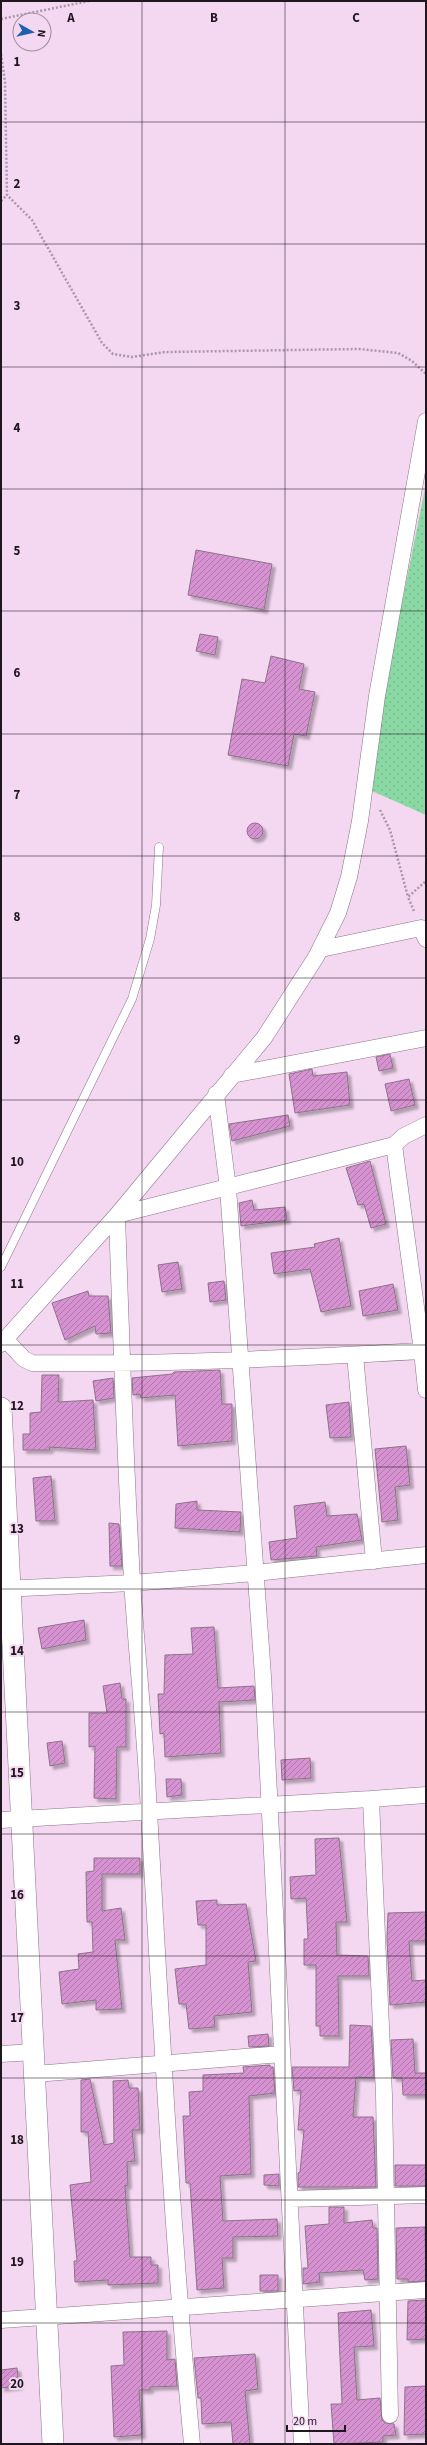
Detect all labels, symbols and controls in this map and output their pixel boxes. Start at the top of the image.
text: A [66,9,75,27]
text: B [210,9,218,27]
text: C [352,9,360,27]
north arrow [12,12,52,52]
text: N [33,29,49,38]
text: 1 [14,53,21,71]
text: 2 [14,175,21,193]
text: 3 [14,297,21,315]
text: 4 [14,419,21,437]
text: 5 [14,542,21,560]
text: 6 [14,664,21,682]
text: 7 [14,786,21,804]
text: 8 [14,908,21,926]
text: 9 [14,1031,21,1049]
text: 10 [10,1153,24,1171]
text: 11 [10,1275,24,1293]
text: 12 [10,1397,24,1415]
text: 13 [10,1520,24,1538]
text: 14 [10,1642,24,1660]
text: 15 [10,1764,24,1782]
text: 16 [10,1886,24,1904]
text: 17 [10,2009,24,2027]
text: 18 [10,2131,24,2149]
text: 19 [10,2253,24,2271]
text: 20 [10,2375,24,2393]
scale bar [287,2407,345,2433]
text: 20 m [293,2413,317,2430]

